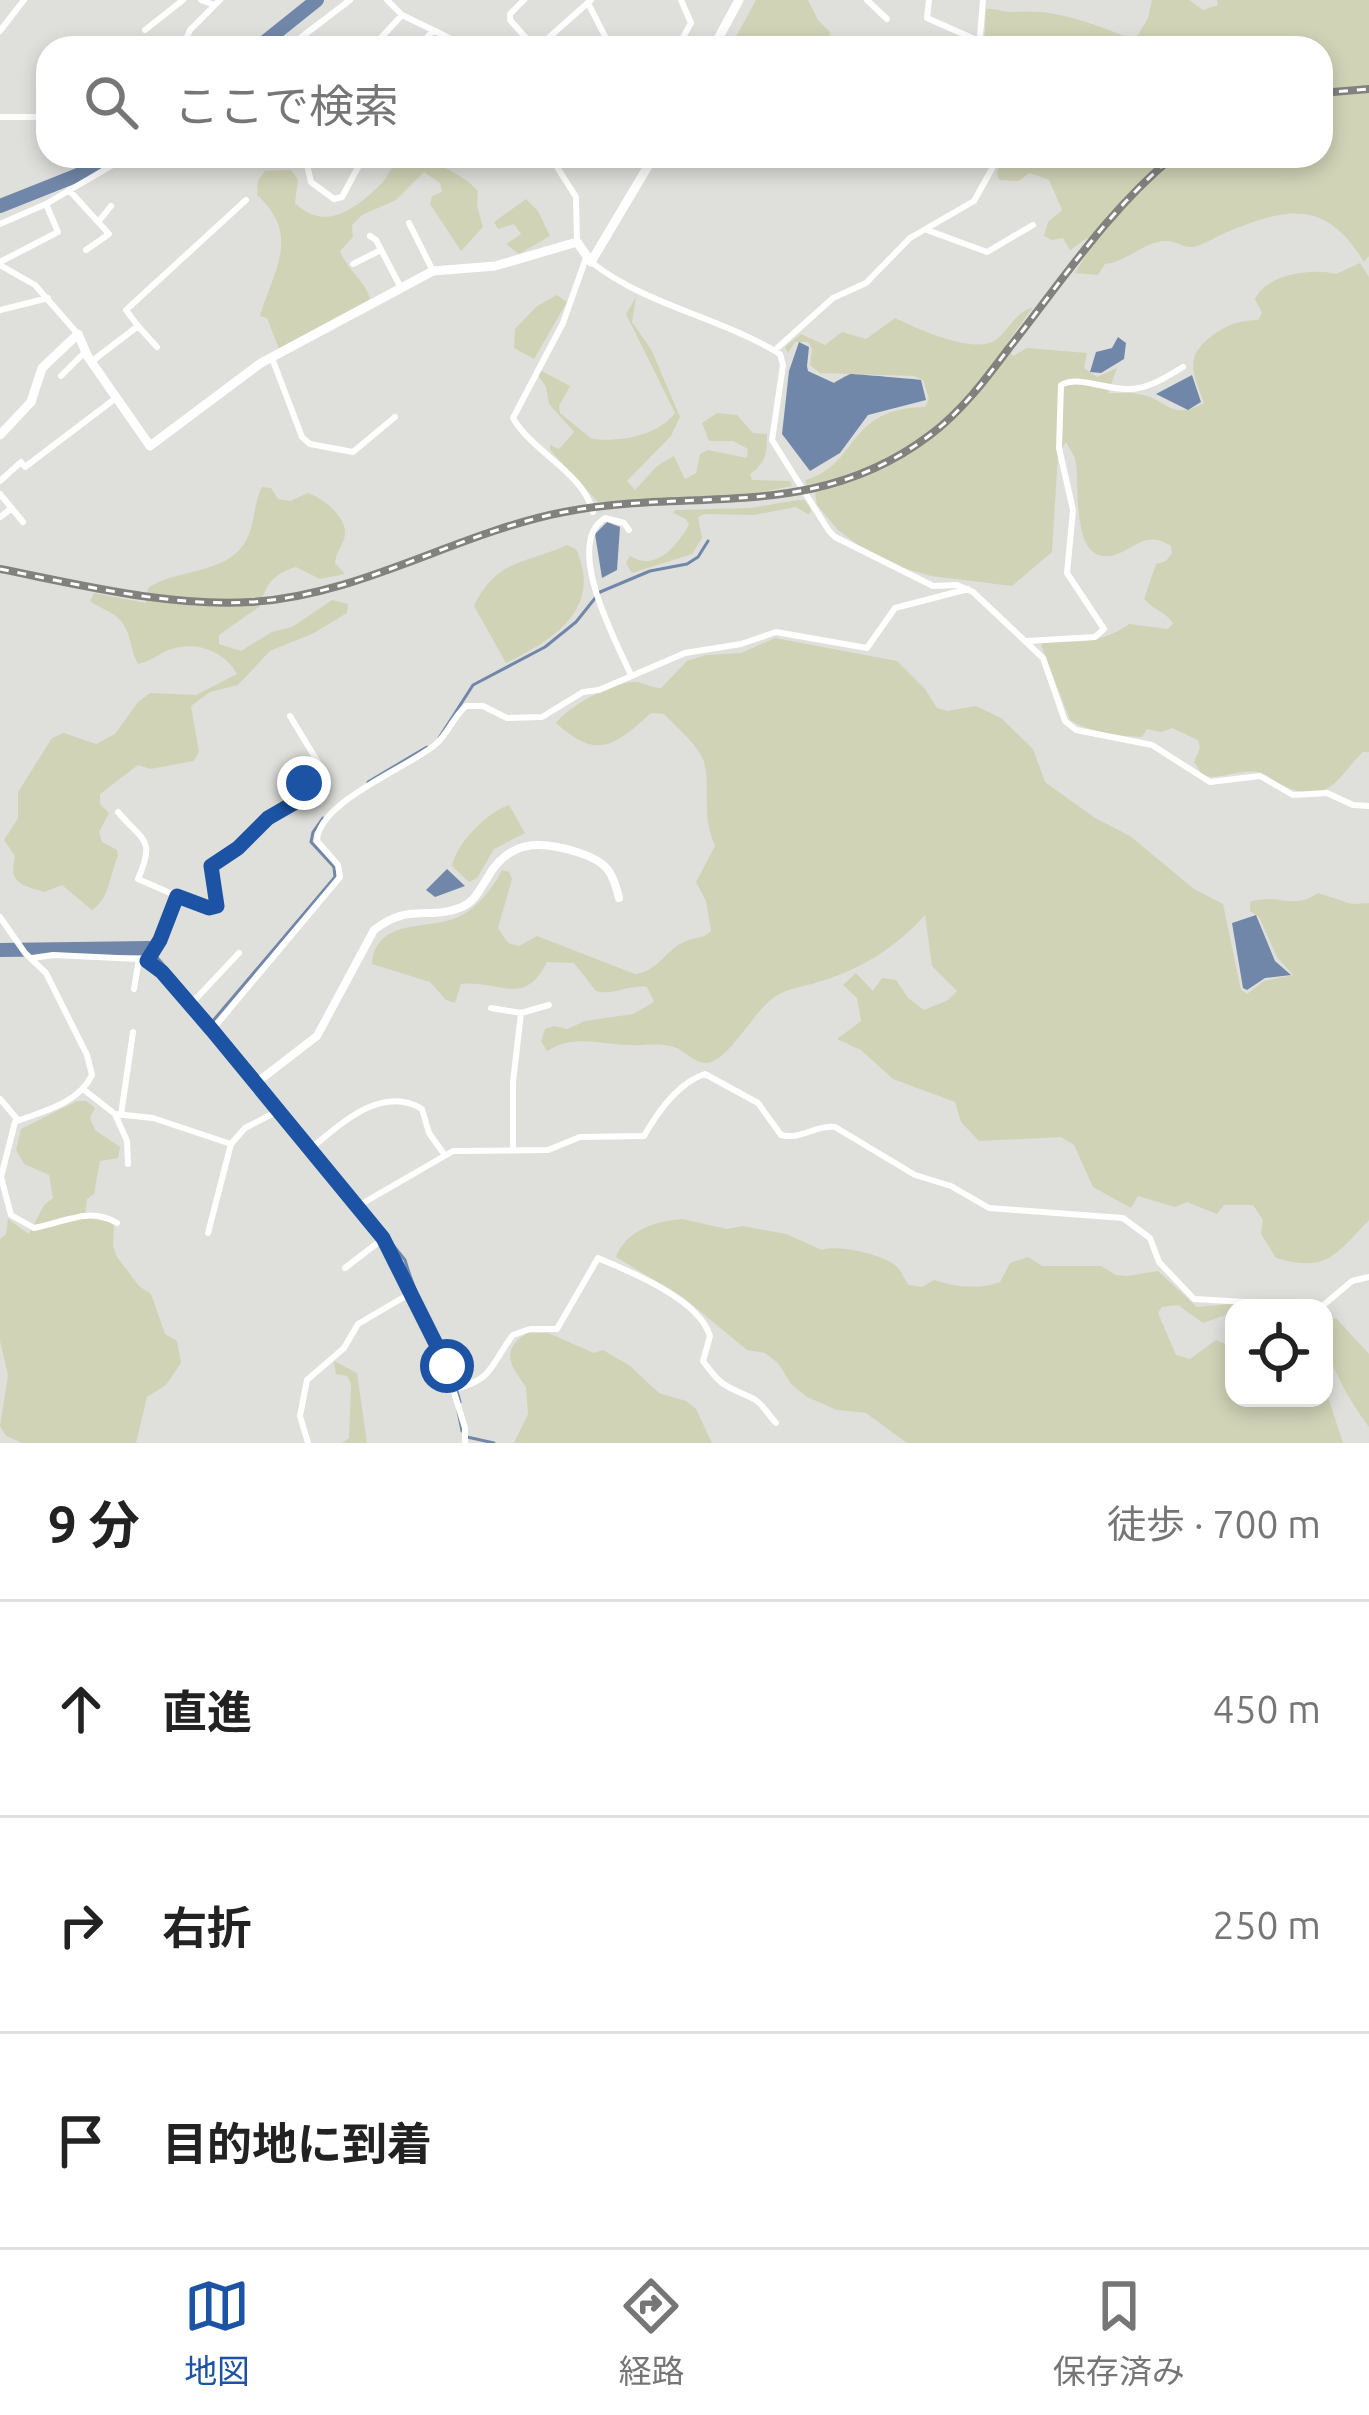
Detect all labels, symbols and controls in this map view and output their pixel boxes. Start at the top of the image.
search box [36,36,1333,168]
icon: search [78,69,144,135]
text: ここで検索 [174,80,399,131]
route end [277,756,331,810]
map controls [1225,1299,1333,1407]
button: locate [1225,1299,1333,1407]
route start [420,1339,474,1393]
text: 9 分 [48,1495,140,1553]
text: 徒歩 · 700 m [1107,1502,1321,1545]
icon: ahead [48,1676,114,1742]
text: 直進 [162,1686,252,1737]
text: 450 m [1212,1687,1321,1730]
icon: right [48,1892,114,1958]
text: 右折 [162,1902,252,1953]
text: 250 m [1212,1903,1321,1946]
icon: arrive [48,2108,114,2174]
text: 目的地に到着 [162,2118,432,2169]
tab: 地図 [184,2273,250,2393]
tab: 経路 [618,2273,684,2393]
tab: 保存済み [1053,2273,1185,2393]

